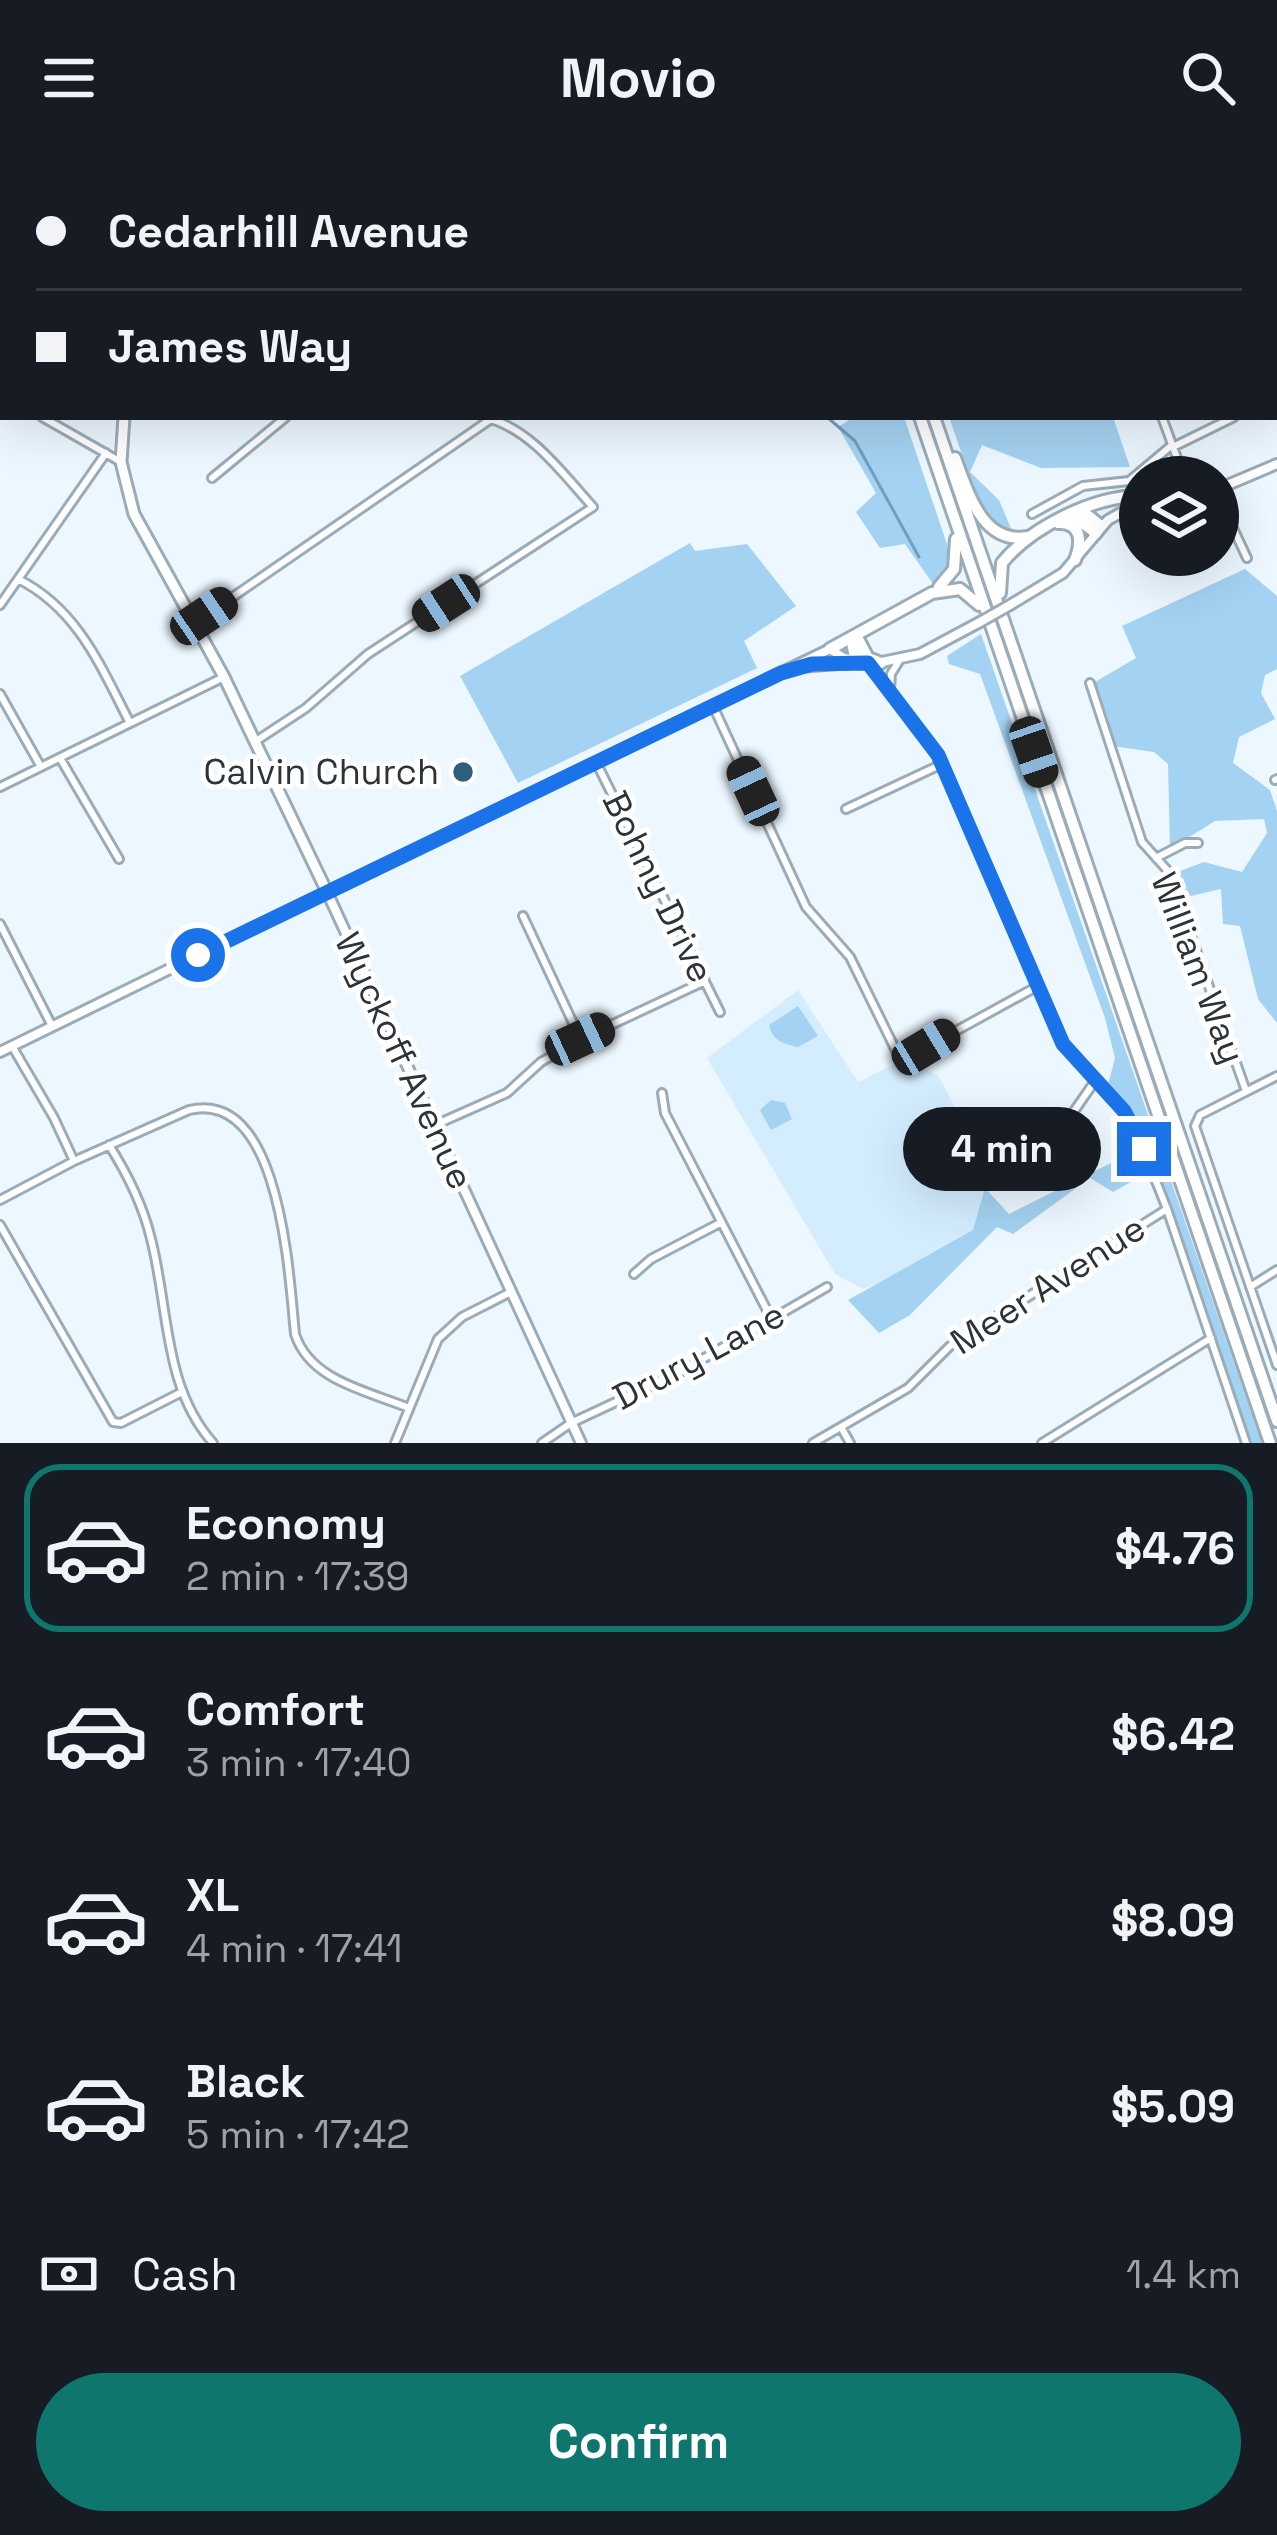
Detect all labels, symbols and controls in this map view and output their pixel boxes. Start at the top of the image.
text: Movio [560,44,717,113]
icon: menu [36,45,102,111]
icon: search [1175,45,1241,111]
text: Cedarhill Avenue [108,203,469,260]
text: James Way [108,318,352,375]
map controls [1119,456,1239,576]
button: layers [1119,456,1239,576]
car [406,568,486,638]
car [164,581,244,651]
car [1005,712,1063,792]
place label: Calvin Church [203,749,439,795]
car [721,751,785,831]
marker: Calvin Church [450,759,476,785]
street label: Bohny Drive [592,784,724,990]
street label: William Way [1141,866,1255,1070]
street label: Wyckoff Avenue [324,925,484,1197]
route start [171,928,225,982]
car [540,1007,620,1071]
car [886,1013,966,1081]
callout: 4 min [904,1107,1102,1191]
route end [1117,1122,1171,1176]
text: 4 min [951,1124,1053,1173]
street label: Meer Avenue [942,1205,1154,1365]
street label: Drury Lane [605,1292,793,1420]
icon: car [42,1494,150,1602]
text: Economy [186,1495,386,1552]
text: $4.76 [1115,1520,1235,1577]
text: 2 min · 17:39 [186,1552,409,1601]
icon: car [42,1680,150,1788]
text: Comfort [186,1681,365,1738]
text: $6.42 [1111,1706,1235,1763]
text: 3 min · 17:40 [186,1738,411,1787]
icon: car [42,1866,150,1974]
text: XL [186,1867,239,1924]
text: $8.09 [1111,1892,1235,1949]
text: 4 min · 17:41 [186,1924,403,1973]
icon: car [42,2052,150,2160]
text: Black [186,2053,305,2110]
text: $5.09 [1111,2078,1235,2135]
text: 5 min · 17:42 [186,2110,410,2159]
icon: cash [36,2241,102,2307]
text: Cash [132,2246,238,2303]
text: 1.4 km [1126,2250,1241,2299]
button: Confirm [36,2373,1241,2511]

